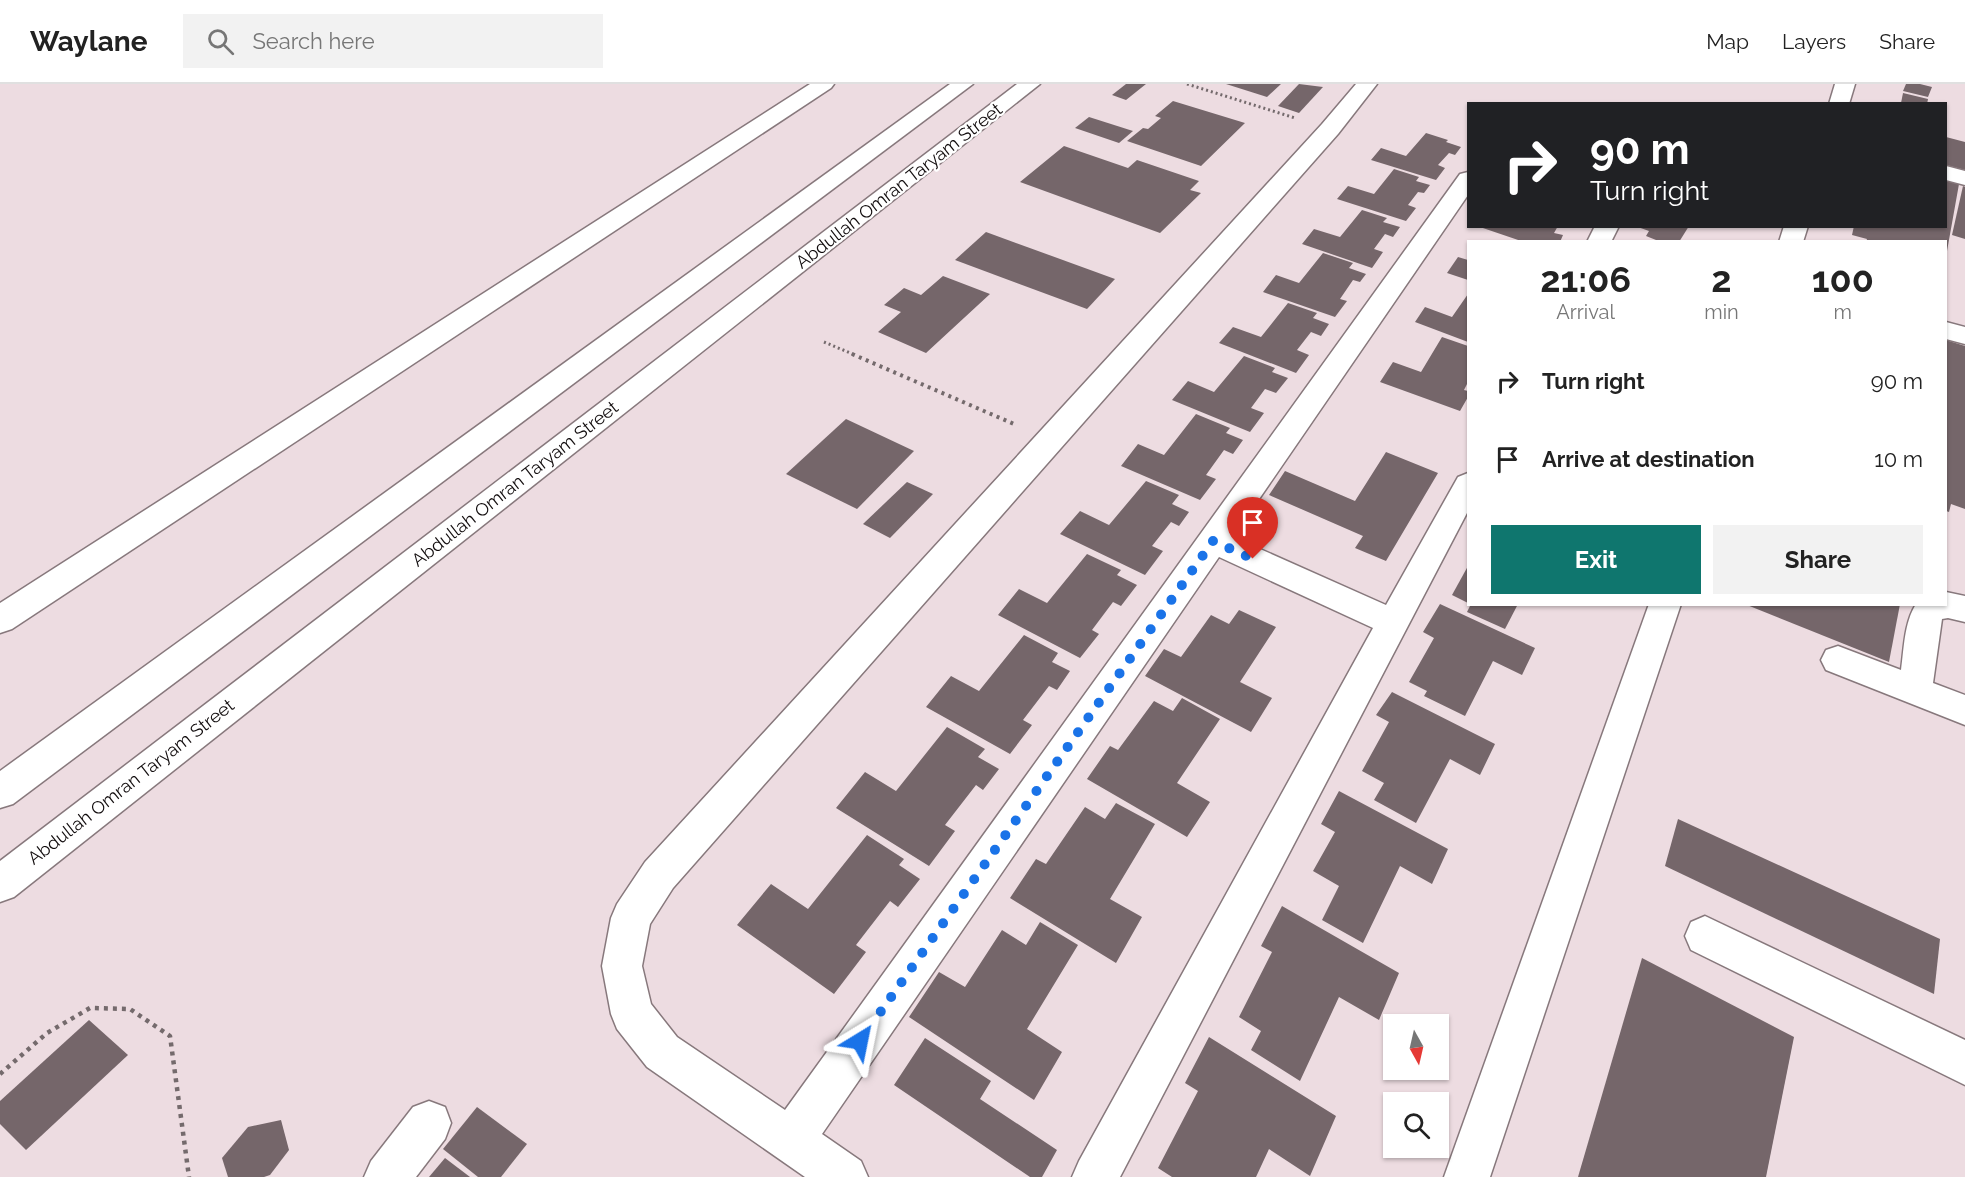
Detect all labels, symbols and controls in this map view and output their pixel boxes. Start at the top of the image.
search box [183,14,603,68]
text: Waylane [30,25,147,58]
icon: search [204,25,237,58]
text: Search here [252,28,375,54]
text: Map [1706,29,1749,54]
text: Layers [1782,29,1846,54]
text: Share [1879,29,1935,54]
street label: Abdullah Omran Taryam Street [791,99,1006,273]
text: 90 m [1590,125,1690,174]
icon: right [1491,126,1569,204]
text: Turn right [1590,175,1709,206]
text: 21:06 [1540,258,1631,300]
text: 2 [1711,258,1732,300]
text: 100 [1812,258,1874,300]
text: Arrival [1556,300,1615,324]
text: min [1704,300,1739,324]
text: m [1834,300,1852,324]
icon: right [1491,365,1524,398]
text: Turn right [1542,368,1645,394]
text: 90 m [1871,368,1923,394]
street label: Abdullah Omran Taryam Street [407,397,622,571]
icon: arrive [1491,443,1524,476]
text: Arrive at destination [1542,446,1755,472]
text: 10 m [1874,446,1923,472]
pin [1227,497,1278,559]
icon: arrive [1236,506,1269,539]
button: Exit [1491,525,1701,594]
button: Share [1713,525,1923,594]
street label: Abdullah Omran Taryam Street [23,695,238,869]
position arrow [828,1009,892,1073]
north arrow [1383,1014,1449,1080]
map controls [1383,1014,1449,1158]
button: search [1383,1092,1449,1158]

